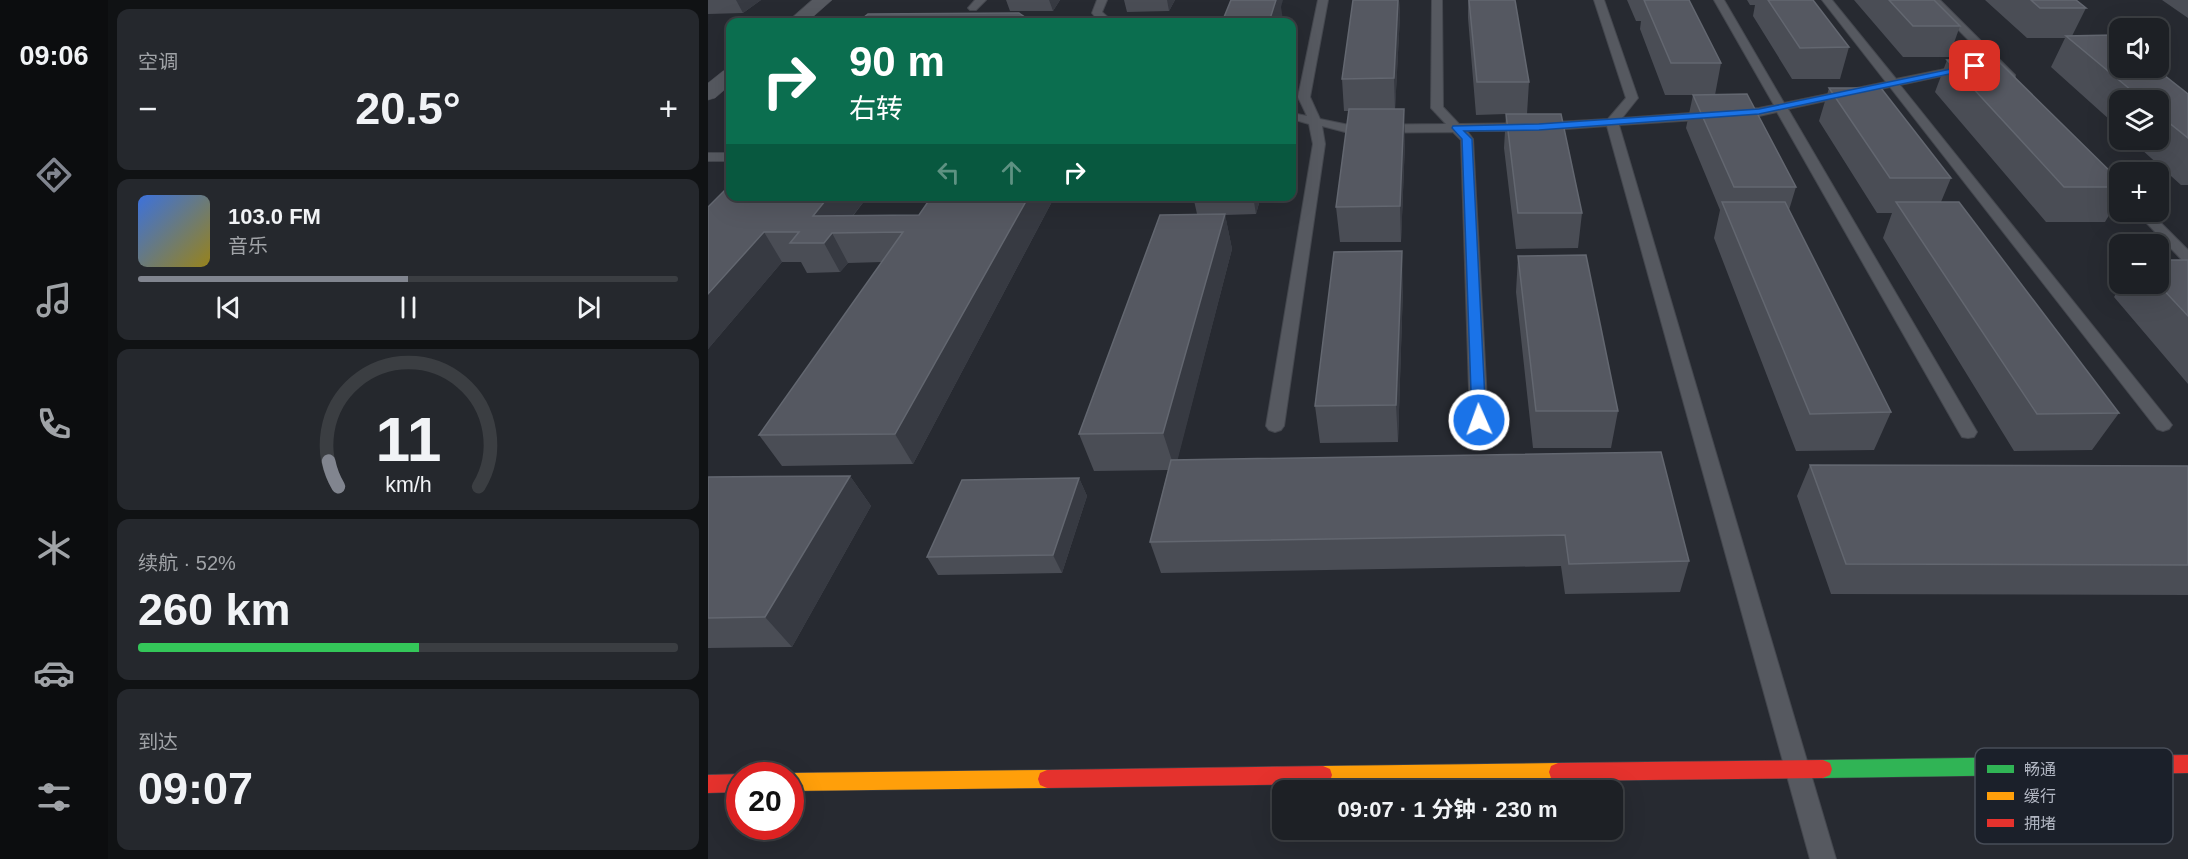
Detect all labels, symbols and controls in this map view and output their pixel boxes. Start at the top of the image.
map controls [2109,18,2169,294]
button: sound [2109,18,2169,78]
text: 90 m [849,38,945,85]
pin [1949,40,2000,91]
text: 09:06 [19,41,89,71]
icon: right [750,42,828,120]
icon: arrive [1958,49,1991,82]
text: 空调 [138,51,178,73]
text: 20.5° [355,83,461,134]
text: − [138,90,157,127]
text: + [659,90,678,127]
button: layers [2109,90,2169,150]
text: 右转 [849,94,903,124]
icon: directions [33,154,75,196]
icon: left [932,156,965,189]
icon: ahead [995,156,1028,189]
icon: right [1058,156,1091,189]
button: + [2109,162,2169,222]
text: 103.0 FM [228,204,321,229]
button: − [2109,234,2169,294]
text: 音乐 [228,235,268,257]
icon: music [33,279,75,321]
icon: previous [212,291,245,324]
icon: pause [392,291,425,324]
icon: next [572,291,605,324]
position arrow [1447,388,1511,452]
icon: phone [33,403,75,445]
text: 11 [375,405,441,474]
text: km/h [385,473,431,497]
icon: climate [33,527,75,569]
text: 续航 · 52% [138,552,236,574]
text: 260 km [138,584,291,635]
icon: car [33,652,75,694]
text: 到达 [138,731,178,753]
legend [1975,748,2173,844]
text: 畅通 [2024,761,2056,778]
speed limit sign: 20 [726,762,804,840]
text: 09:07 [138,763,253,814]
icon: filters [33,776,75,818]
text: 缓行 [2024,788,2056,805]
text: 09:07 · 1 分钟 · 230 m [1337,797,1558,822]
text: 拥堵 [2024,815,2056,832]

